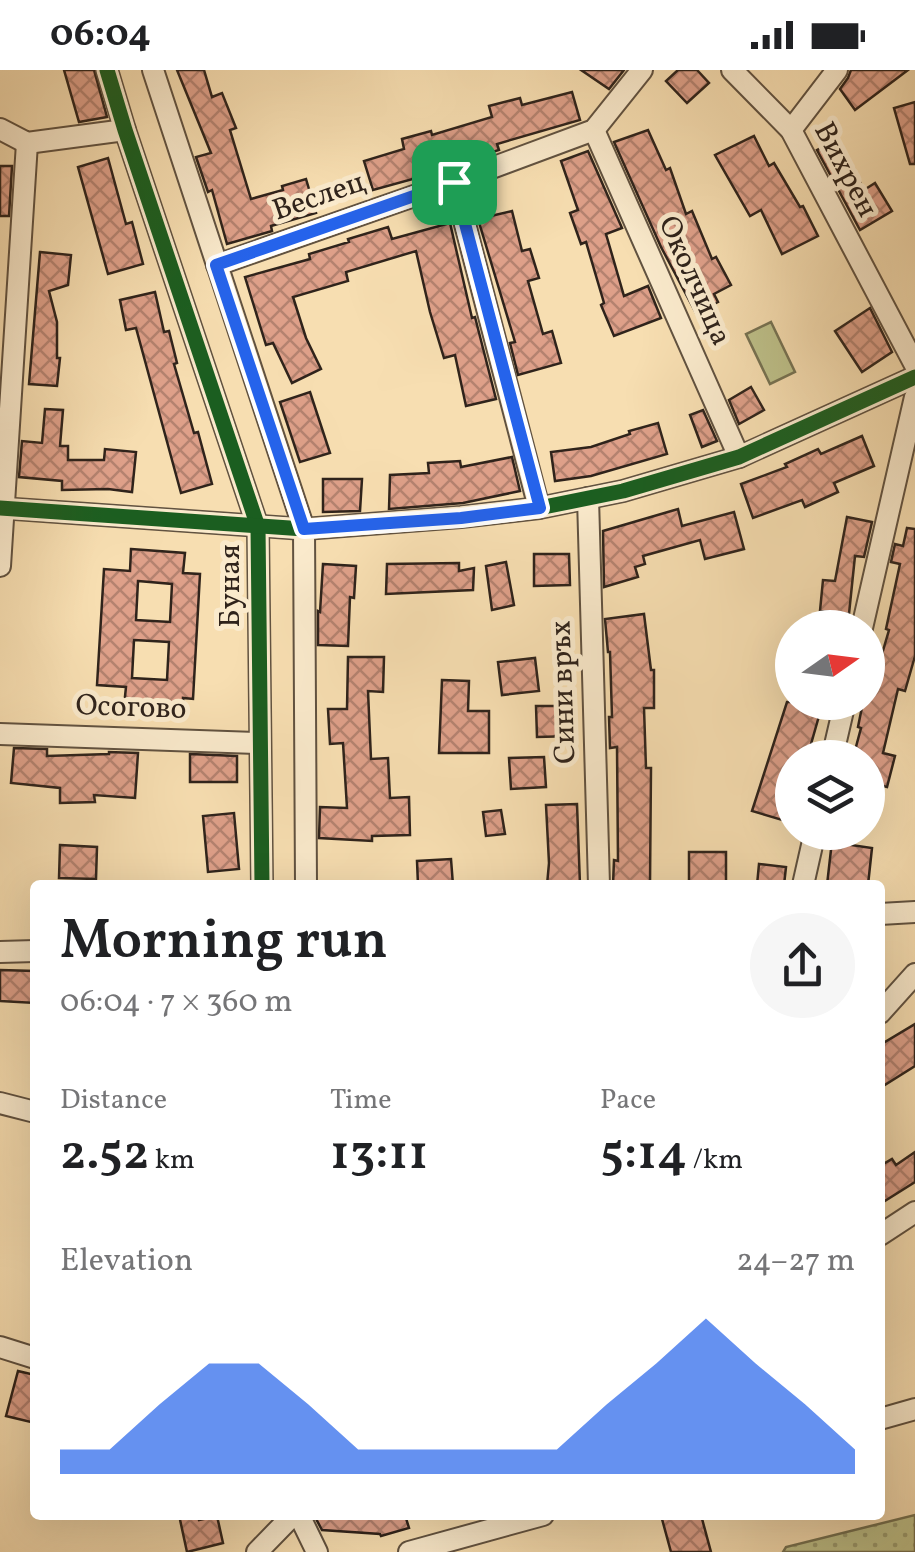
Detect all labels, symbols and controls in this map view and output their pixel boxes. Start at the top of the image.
text: 06:04 [50,9,151,62]
street label: Вихрен [802,115,888,225]
pin [412,140,497,225]
icon: arrive [427,155,482,210]
street label: Веслец [267,161,371,232]
street label: Околчица [647,210,741,352]
street label: Буная [210,544,252,628]
north arrow [775,610,885,720]
map controls [775,610,885,850]
street label: Сини връх [541,620,587,764]
street label: Осогово [75,685,187,731]
button: layers [775,740,885,850]
text: Morning run [60,905,388,981]
button: share [750,913,855,1018]
text: 06:04 · 7 × 360 m [60,981,292,1025]
text: Distance [60,1081,167,1120]
text: Time [330,1081,391,1120]
text: Pace [600,1081,656,1120]
text: 2.52 [60,1120,149,1190]
text: 13:11 [330,1120,428,1190]
text: 5:14 [600,1120,687,1190]
text: km [149,1141,195,1180]
text: /km [687,1141,743,1180]
text: Elevation [60,1240,193,1284]
text: 24–27 m [736,1240,855,1284]

